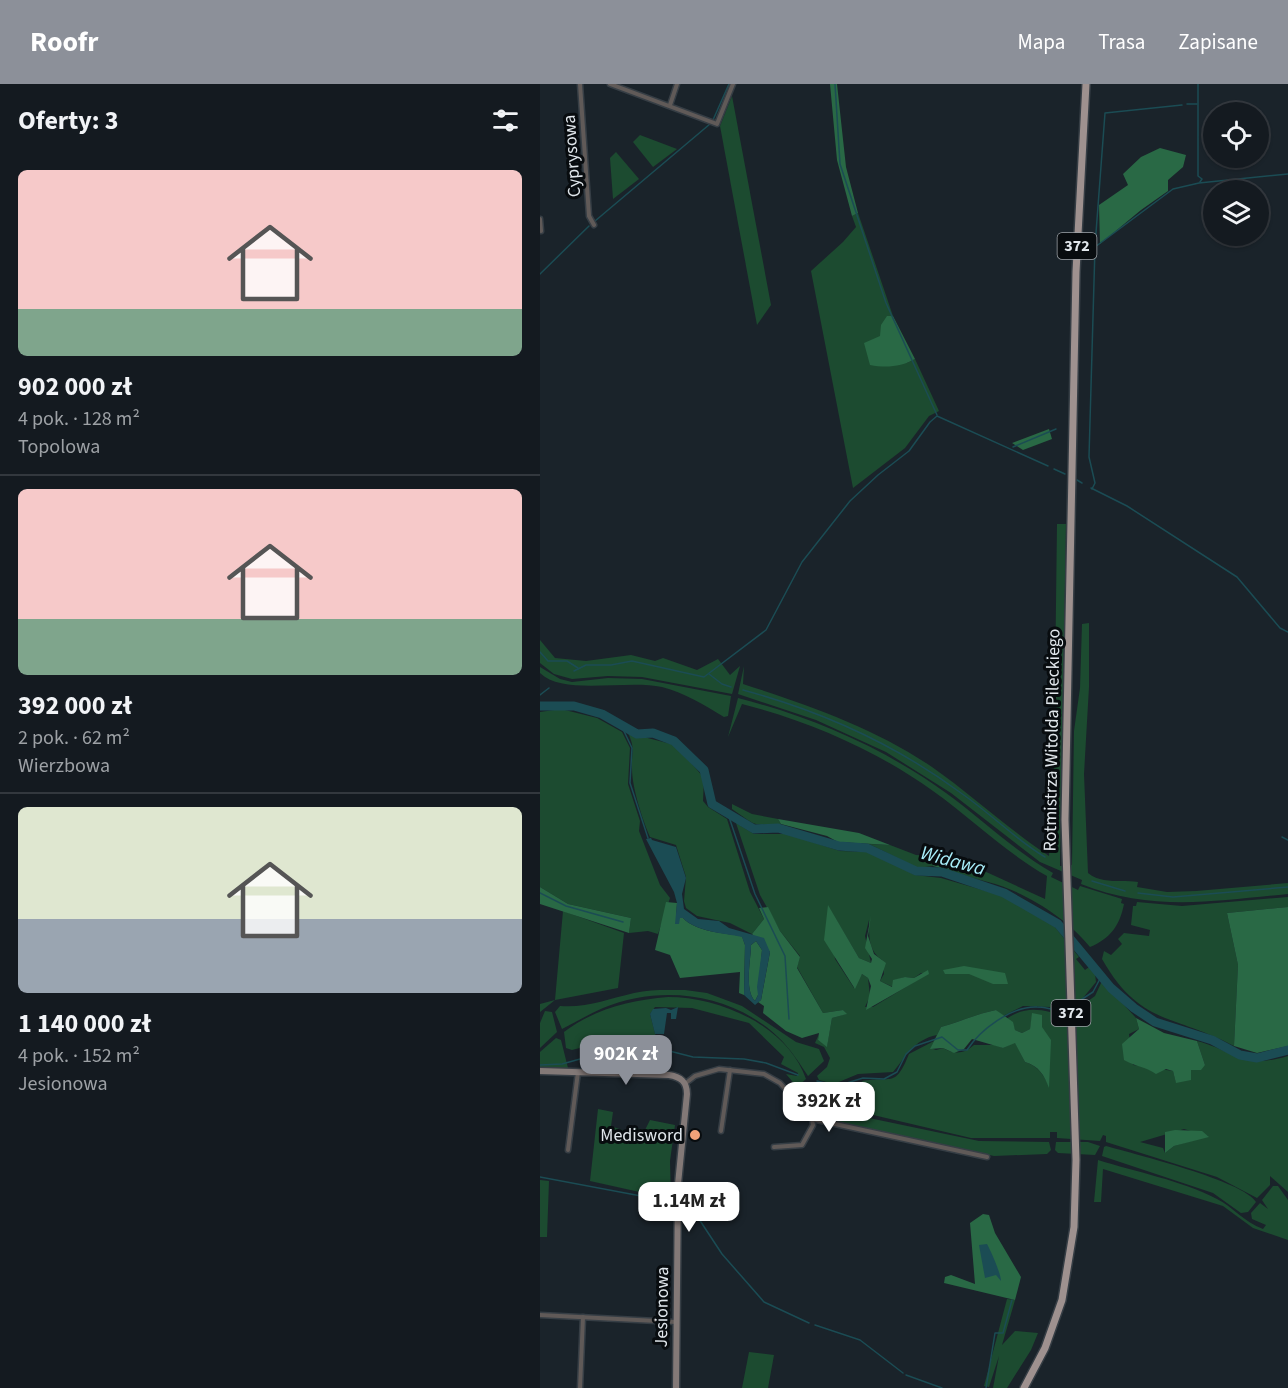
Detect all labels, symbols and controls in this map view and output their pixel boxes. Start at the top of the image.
text: Roofr [30,22,99,62]
text: Mapa [1017,27,1065,57]
text: Trasa [1098,27,1145,57]
text: Zapisane [1178,27,1258,57]
text: Oferty: 3 [18,102,118,139]
map controls [1203,102,1269,246]
button: locate [1203,102,1269,168]
icon: filters [489,104,522,137]
street label: Cyprysowa [557,114,587,198]
button: layers [1203,180,1269,246]
icon: home [216,209,324,317]
road number: 372 [1058,233,1096,259]
text: 902 000 zł [18,368,132,405]
text: 4 pok. · 128 m² [18,405,140,433]
text: Topolowa [18,433,100,461]
icon: home [216,528,324,636]
street label: Rotmistrza Witolda Pileckiego [1038,628,1066,852]
text: 392 000 zł [18,687,132,724]
text: 2 pok. · 62 m² [18,724,130,752]
text: Wierzbowa [18,752,110,780]
water label: Widawa [917,839,989,883]
icon: home [216,846,324,954]
road number: 372 [1052,1000,1090,1026]
text: 1 140 000 zł [18,1005,151,1042]
pin: 902K zł [571,1035,681,1086]
text: 902K zł [594,1040,658,1068]
text: 4 pok. · 152 m² [18,1042,140,1070]
text: Jesionowa [18,1070,108,1098]
pin: 392K zł [774,1082,884,1133]
text: 392K zł [797,1087,861,1115]
place label: Medisword [600,1123,683,1148]
marker: Medisword [688,1128,702,1142]
pin: 1.14M zł [627,1182,751,1233]
text: 1.14M zł [652,1187,726,1215]
street label: Jesionowa [649,1266,675,1348]

